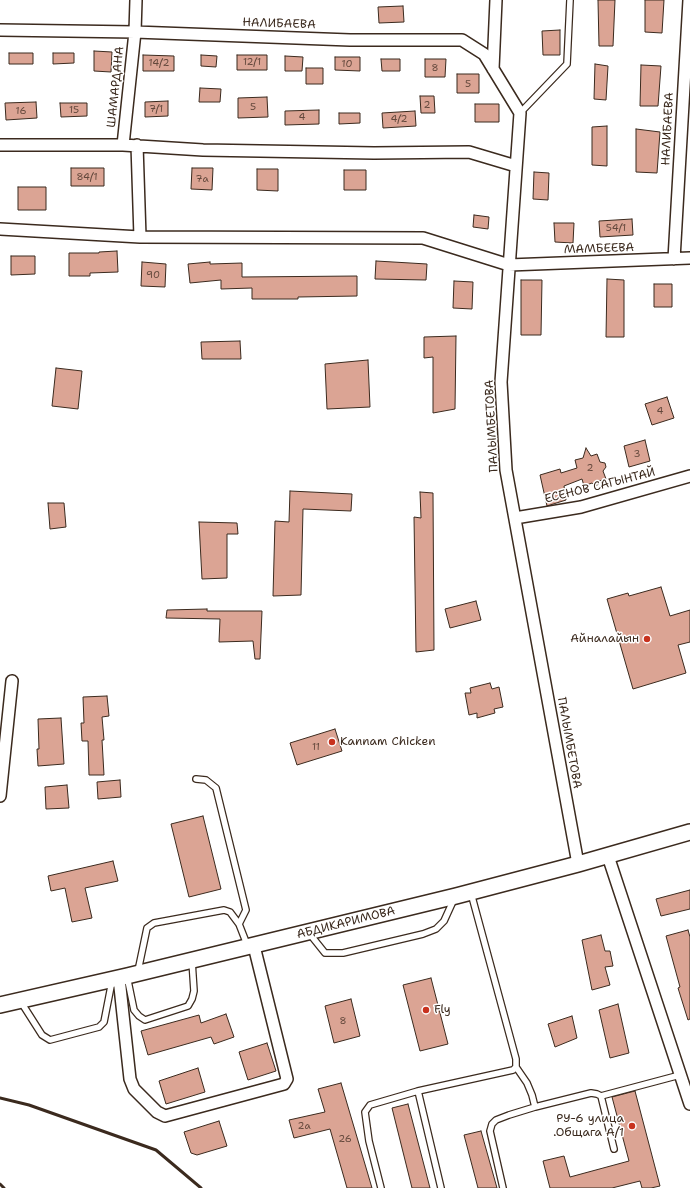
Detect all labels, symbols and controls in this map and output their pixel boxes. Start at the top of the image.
street label: НАЛИБАЕВА [242,16,316,32]
street label: ШАМАРДАНА [105,46,127,128]
house number: 12/1 [243,56,261,68]
house number: 14/2 [149,57,169,69]
house number: 10 [342,58,352,70]
house number: 8 [432,62,438,74]
house number: 5 [465,78,471,90]
street label: НАЛИБАЕВА [659,92,677,166]
house number: 2 [424,99,430,111]
house number: 5 [250,101,256,113]
house number: 7/1 [149,103,163,115]
house number: 15 [69,104,79,116]
house number: 16 [16,105,26,117]
house number: 4 [299,111,305,123]
house number: 4/2 [390,113,408,125]
house number: 84/1 [76,171,98,183]
house number: 7а [195,173,209,185]
house number: 54/1 [606,222,626,234]
street label: МАМБЕЕВА [564,241,634,257]
house number: 90 [146,269,160,281]
street label: ПАЛЫМБЕТОВА [482,379,502,473]
house number: 4 [657,405,663,417]
house number: 3 [634,448,640,460]
house number: 2 [587,462,593,474]
street label: ЕСЕНОВ САГЫНТАЙ [543,465,657,507]
place label: Айналайын [570,632,639,646]
marker: Айналайын [642,634,652,644]
street label: ПАЛЫМБЕТОВА [554,696,584,790]
place label: Kannam Chicken [340,735,436,749]
marker: Kannam Chicken [327,737,337,747]
house number: 11 [312,741,320,753]
street label: АБДИКАРИМОВА [295,904,397,942]
place label: Fly [434,1003,451,1017]
marker: Fly [421,1005,431,1015]
house number: 8 [340,1015,346,1027]
place label: РУ-6 улица .Общага А/1 [553,1112,624,1140]
house number: 2а [297,1120,311,1132]
marker: РУ-6 улица .Общага А/1 [627,1121,637,1131]
house number: 26 [338,1133,352,1145]

